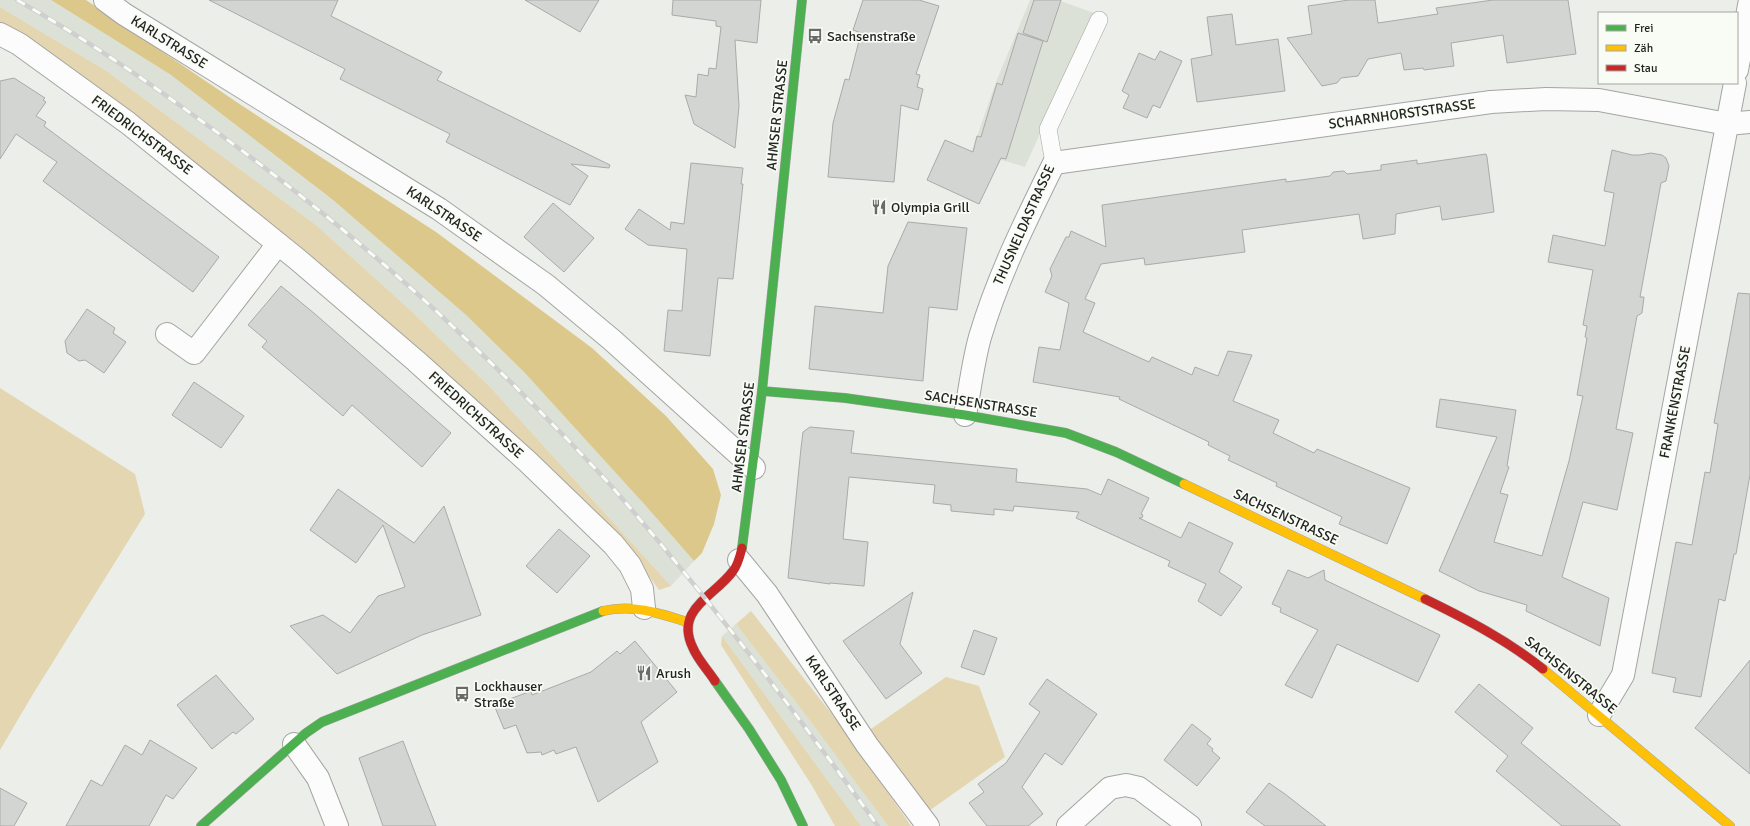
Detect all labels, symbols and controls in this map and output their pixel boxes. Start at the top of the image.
street label: KARLSTRASSE [128,12,211,72]
legend [1598,12,1738,84]
text: Frei [1634,21,1653,36]
bus stop icon: Sachsenstraße [806,27,824,45]
place label: Sachsenstraße [827,28,916,45]
text: Zäh [1634,41,1653,56]
street label: AHMSER STRASSE [763,59,791,171]
text: Stau [1634,61,1658,76]
street label: FRIEDRICHSTRASSE [88,92,196,179]
street label: SCHARNHORSTSTRASSE [1327,95,1477,133]
street label: THUSNELDASTRASSE [990,162,1058,288]
street label: KARLSTRASSE [403,183,485,245]
restaurant icon: Olympia Grill [870,198,888,216]
place label: Olympia Grill [891,199,970,216]
street label: FRANKENSTRASSE [1656,344,1694,460]
street label: FRIEDRICHSTRASSE [425,368,527,462]
street label: AHMSER STRASSE [728,381,758,493]
street label: SACHSENSTRASSE [923,387,1039,421]
street label: SACHSENSTRASSE [1231,485,1341,549]
street label: SACHSENSTRASSE [1521,633,1621,718]
street label: KARLSTRASSE [802,652,864,734]
restaurant icon: Arush [635,664,653,682]
place label: Arush [656,665,691,682]
place label: Lockhauser Straße [474,678,543,711]
bus stop icon: Lockhauser Straße [453,685,471,703]

